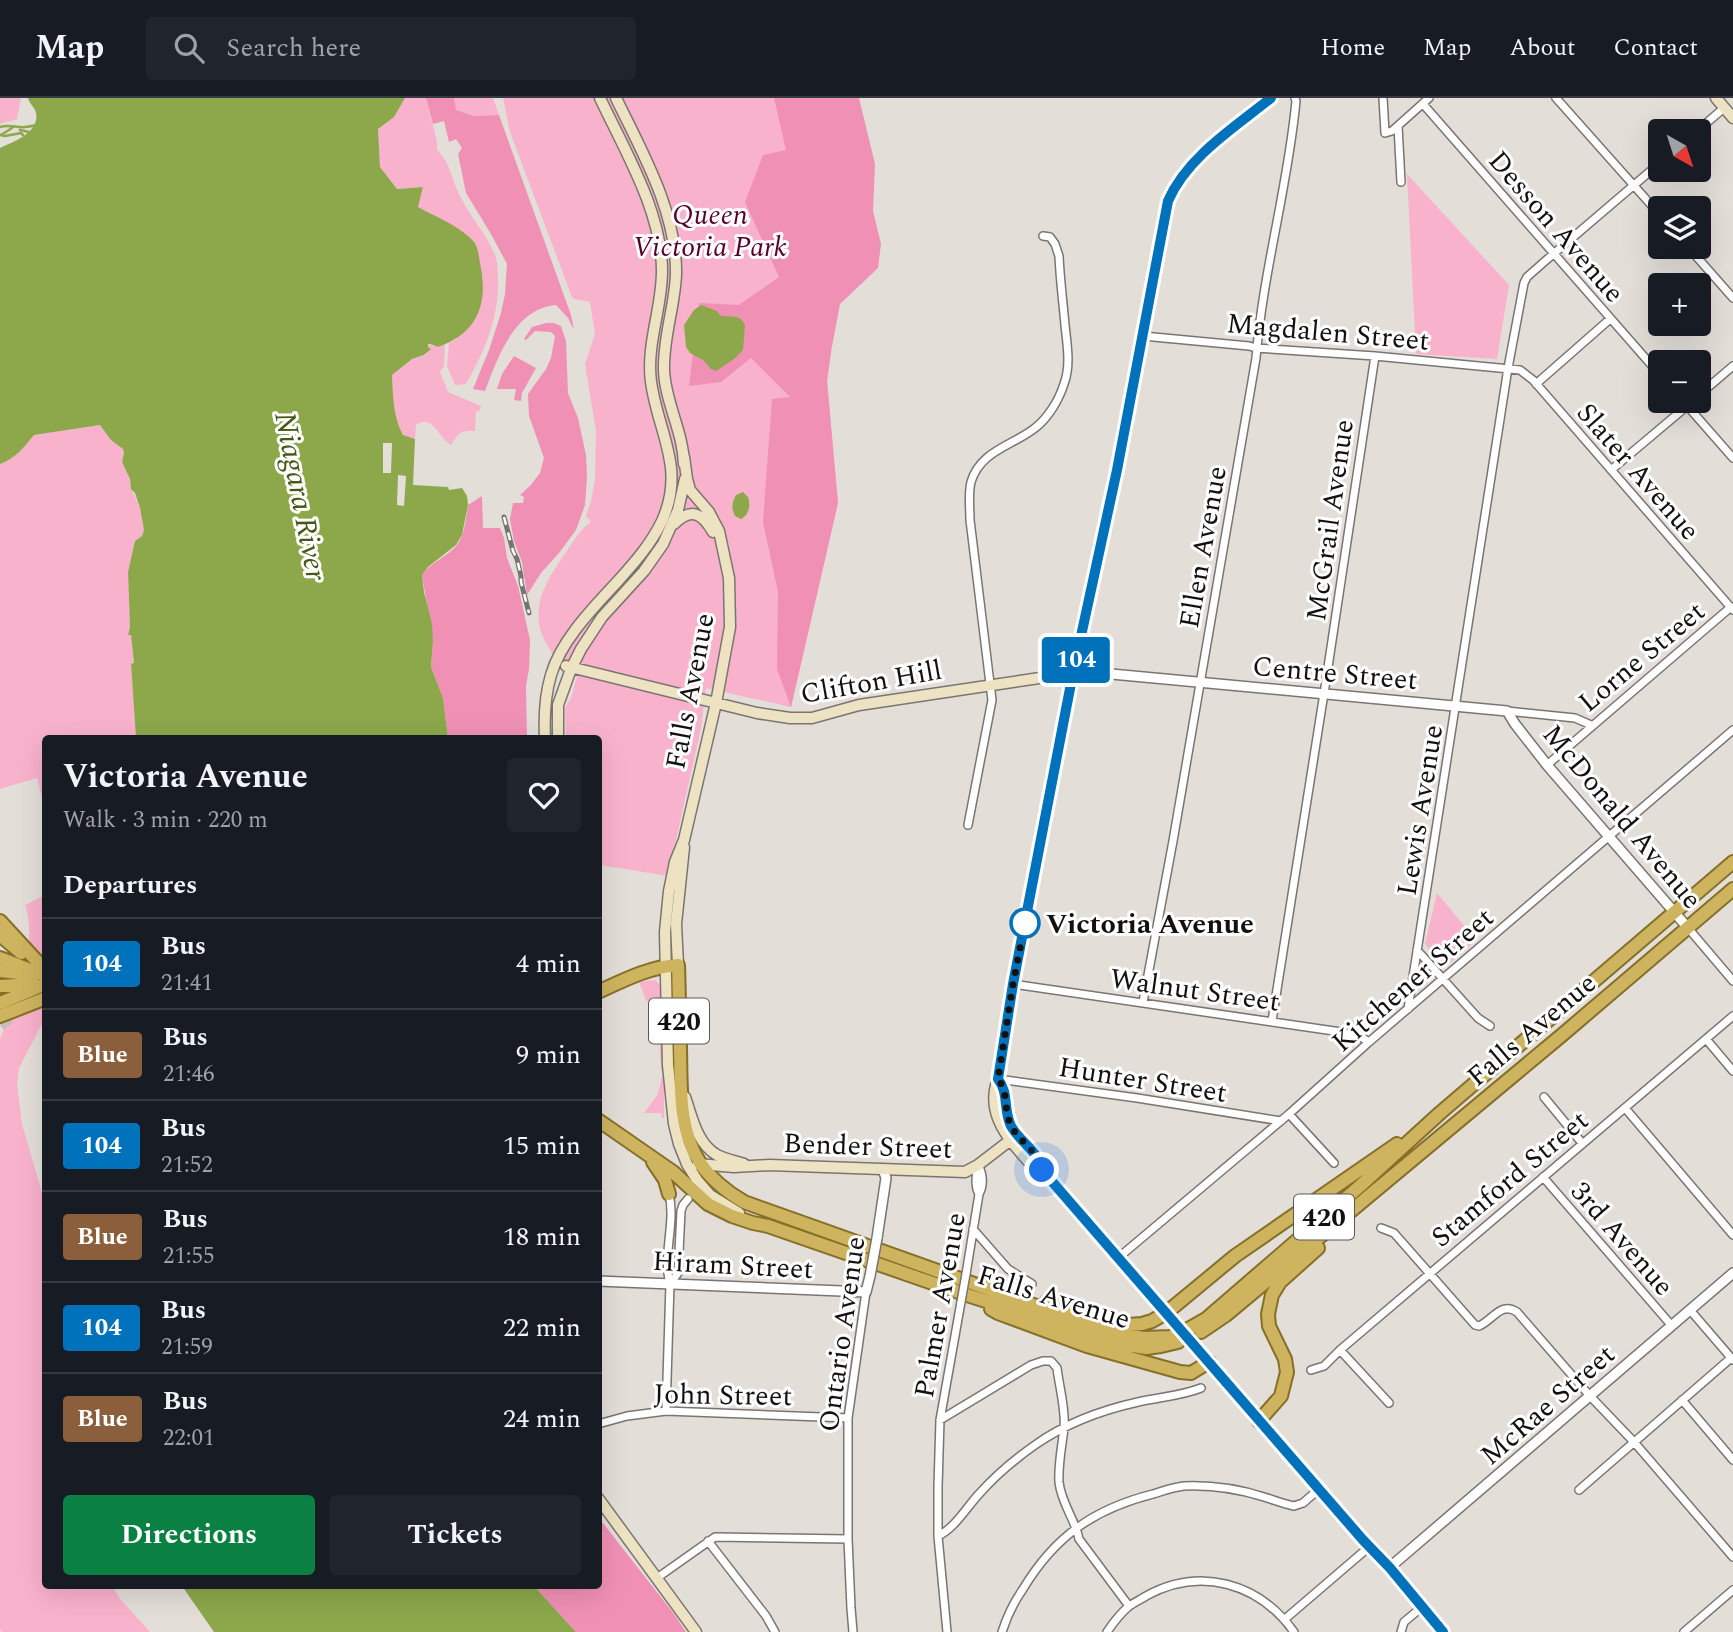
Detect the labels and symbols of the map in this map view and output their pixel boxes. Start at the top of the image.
north arrow [1648,119,1712,182]
street label: Desson Avenue [1477,141,1634,313]
park label: Queen Victoria Park [633,194,787,269]
street label: Magdalen Street [1225,302,1431,363]
street label: Slater Avenue [1566,393,1710,551]
water label: Niagara River [261,408,339,585]
street label: McGrail Avenue [1295,417,1366,624]
street label: Ellen Avenue [1168,463,1239,632]
street label: Lorne Street [1569,591,1715,723]
street label: Falls Avenue [654,610,727,773]
line badge: 104 [1036,637,1116,683]
street label: Centre Street [1251,645,1419,702]
street label: Clifton Hill [797,649,945,716]
street label: McDonald Avenue [1531,715,1712,919]
street label: Lewis Avenue [1386,722,1455,899]
street label: Kitchener Street [1322,897,1504,1063]
place label: Victoria Avenue [1046,903,1254,946]
marker: Victoria Avenue [1010,908,1040,938]
street label: Walnut Street [1107,957,1283,1024]
street label: Falls Avenue [1458,963,1606,1097]
road number: 420 [649,998,709,1044]
street label: Hunter Street [1056,1046,1230,1115]
street label: Stamford Street [1422,1100,1598,1258]
street label: Bender Street [783,1122,953,1171]
your location [1024,1152,1059,1187]
street label: 3rd Avenue [1560,1172,1684,1306]
road number: 420 [1294,1194,1354,1240]
street label: Palmer Avenue [903,1209,978,1401]
street label: Ontario Avenue [807,1234,877,1435]
street label: Hiram Street [651,1240,815,1291]
street label: Falls Avenue [972,1254,1135,1341]
street label: McRae Street [1471,1334,1625,1476]
street label: John Street [653,1373,793,1418]

